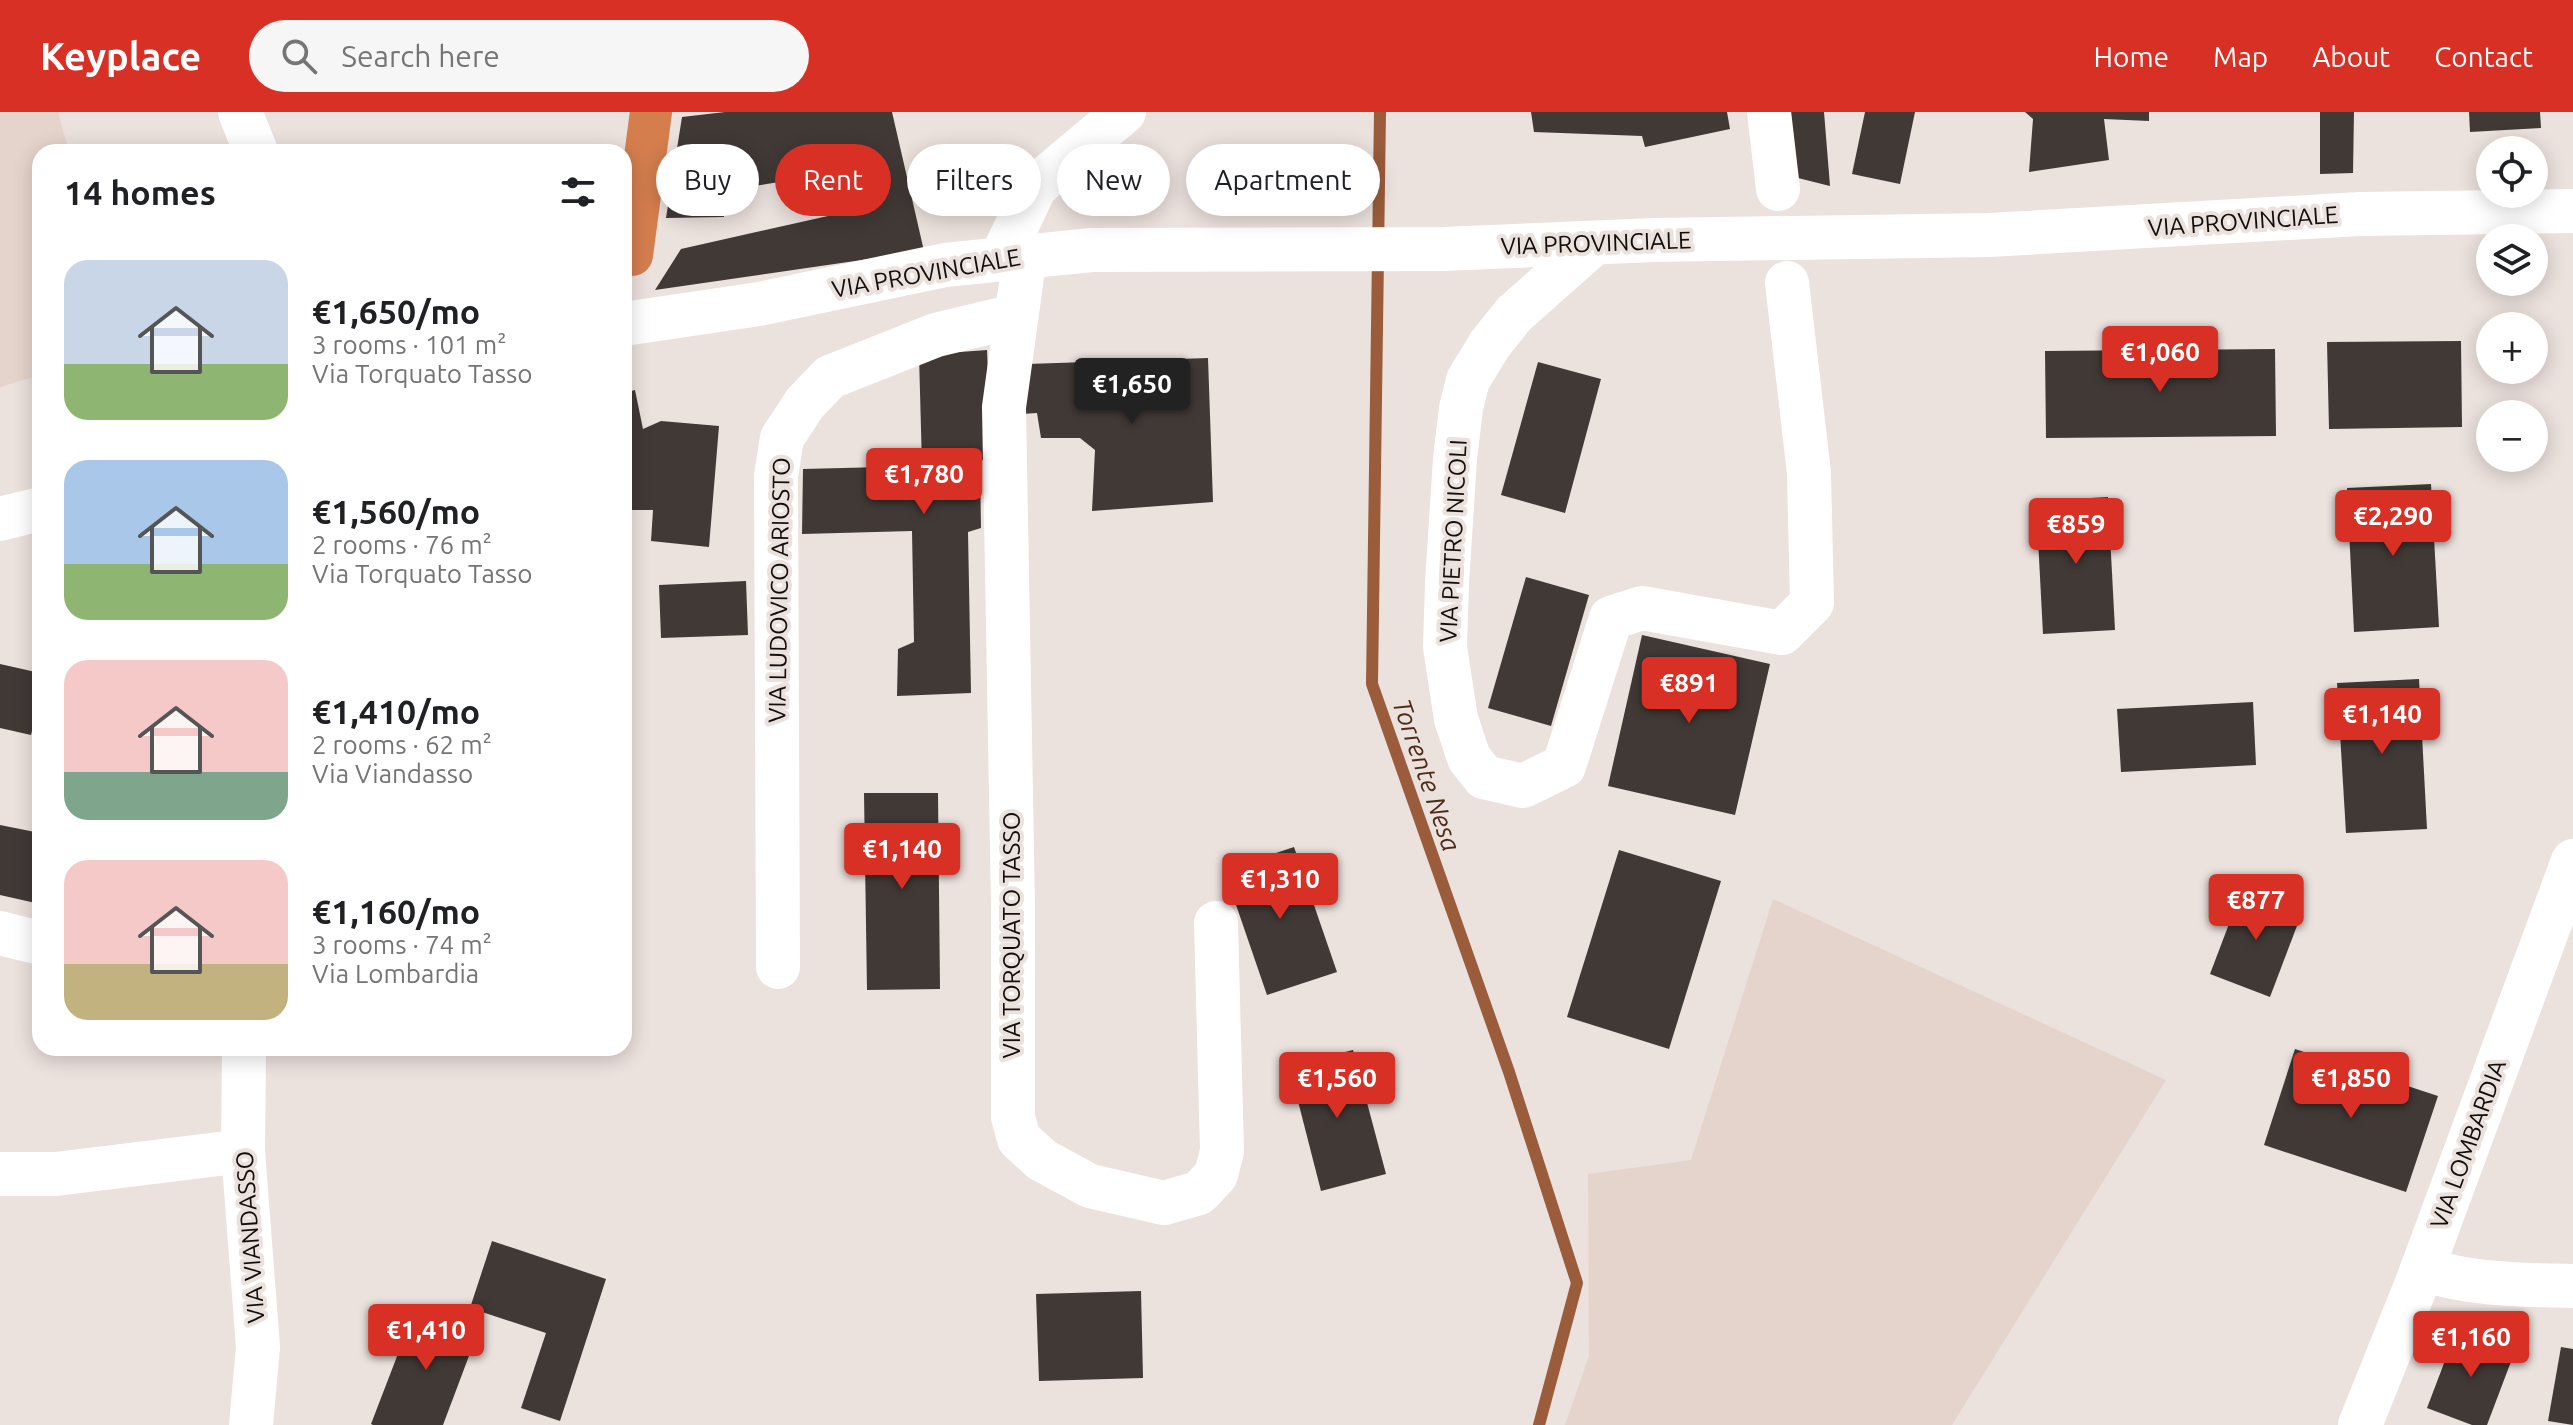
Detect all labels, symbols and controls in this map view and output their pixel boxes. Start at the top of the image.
search box [249,20,809,92]
icon: search [277,34,321,78]
text: Keyplace [40,35,201,77]
text: Search here [341,39,500,73]
text: Home [2094,41,2169,72]
text: Map [2213,41,2268,72]
text: About [2312,41,2390,72]
text: Contact [2434,41,2533,72]
map controls [2476,136,2548,472]
button: locate [2476,136,2548,208]
chip: Buy [656,144,759,216]
chip: Rent [775,144,891,216]
chip: Filters [907,144,1041,216]
chip: New [1057,144,1170,216]
chip: Apartment [1186,144,1380,216]
icon: filters [556,170,600,214]
text: 14 homes [64,173,216,211]
street label: VIA PROVINCIALE [2147,201,2339,241]
button: layers [2476,224,2548,296]
street label: VIA PROVINCIALE [1500,226,1692,260]
street label: VIA PROVINCIALE [830,243,1022,303]
icon: home [128,292,224,388]
text: €1,650/mo [312,292,480,330]
button: + [2476,312,2548,384]
pin: €1,060 [2095,326,2225,394]
text: 3 rooms · 101 m² [312,330,507,359]
text: €1,060 [2120,337,2200,366]
pin: €1,650 [1067,358,1197,426]
text: Via Torquato Tasso [312,359,533,388]
text: €1,650 [1092,369,1172,398]
button: − [2476,400,2548,472]
street label: VIA PIETRO NICOLI [1434,439,1472,643]
pin: €1,780 [859,448,989,516]
street label: VIA LUDOVICO ARIOSTO [763,457,795,723]
text: €1,780 [884,459,964,488]
pin: €2,290 [2328,490,2458,558]
icon: home [128,492,224,588]
text: €1,560/mo [312,492,480,530]
pin: €859 [2029,498,2123,566]
text: €2,290 [2353,501,2433,530]
text: €859 [2047,509,2105,538]
text: 2 rooms · 76 m² [312,530,492,559]
text: Via Torquato Tasso [312,559,533,588]
pin: €891 [1642,657,1736,725]
text: €891 [1660,668,1718,697]
pin: €1,140 [2317,688,2447,756]
icon: home [128,692,224,788]
text: €1,410/mo [312,692,480,730]
water label: Torrente Nesa [1387,695,1467,855]
text: €1,140 [2342,699,2422,728]
text: 2 rooms · 62 m² [312,730,492,759]
text: Via Viandasso [312,759,473,788]
street label: VIA TORQUATO TASSO [998,812,1025,1058]
pin: €1,140 [837,823,967,891]
text: €1,140 [862,834,942,863]
pin: €1,310 [1215,853,1345,921]
text: €1,310 [1240,864,1320,893]
pin: €877 [2209,874,2303,942]
text: €877 [2227,885,2285,914]
icon: home [128,892,224,988]
text: €1,160/mo [312,892,480,930]
text: 3 rooms · 74 m² [312,930,492,959]
text: Via Lombardia [312,959,479,988]
pin: €1,560 [1272,1052,1402,1120]
pin: €1,850 [2286,1052,2416,1120]
street label: VIA LOMBARDIA [2425,1055,2511,1232]
text: €1,560 [1297,1063,1377,1092]
text: €1,850 [2311,1063,2391,1092]
street label: VIA VIANDASSO [230,1150,270,1324]
pin: €1,410 [361,1304,491,1372]
pin: €1,160 [2406,1311,2536,1379]
text: €1,410 [386,1315,466,1344]
text: €1,160 [2431,1322,2511,1351]

